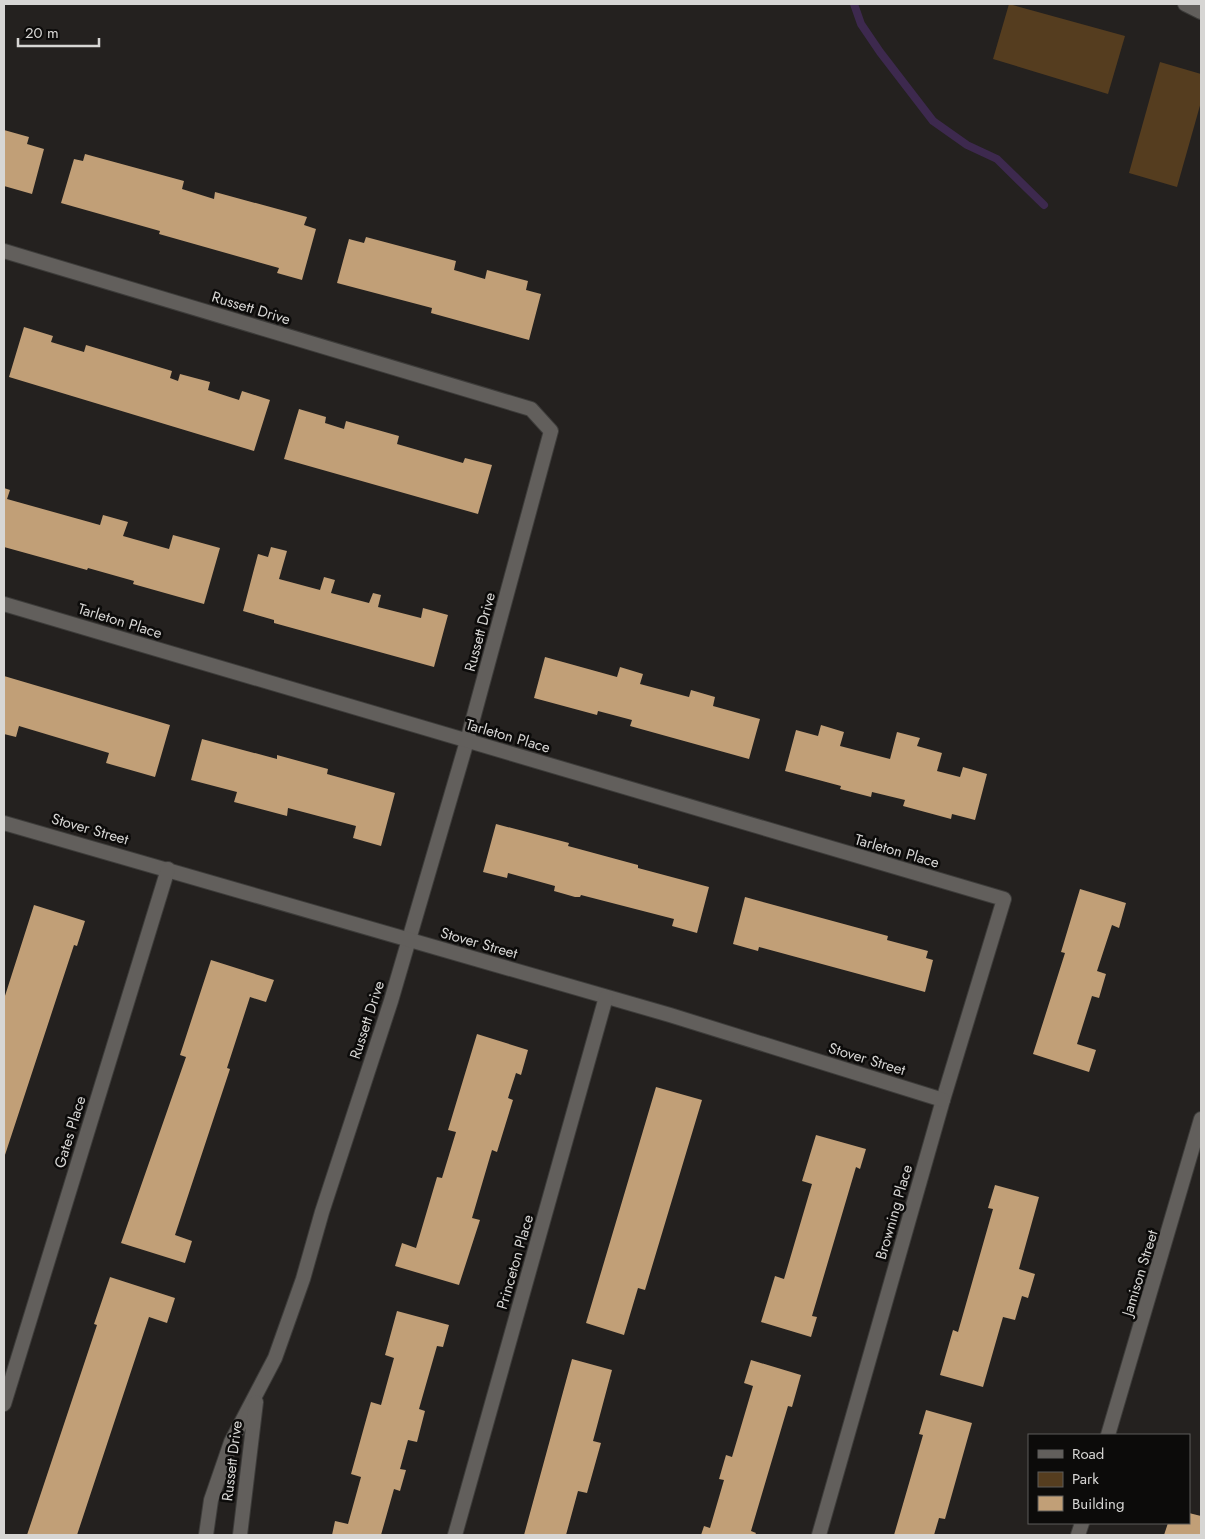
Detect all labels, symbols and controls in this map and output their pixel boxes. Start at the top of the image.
scale bar [18,15,99,47]
text: 20 m [25,22,59,44]
street label: Russett Drive [209,286,293,330]
street label: Russett Drive [459,590,501,674]
street label: Tarleton Place [75,598,165,644]
street label: Tarleton Place [463,713,553,759]
street label: Stover Street [49,807,132,851]
street label: Tarleton Place [852,828,942,874]
street label: Stover Street [438,921,521,965]
street label: Russett Drive [344,978,390,1062]
street label: Stover Street [826,1037,909,1081]
street label: Gates Place [49,1093,91,1171]
street label: Browning Place [870,1162,918,1262]
street label: Princeton Place [491,1212,539,1312]
street label: Jamison Street [1116,1227,1164,1321]
street label: Russett Drive [216,1419,248,1503]
legend [1028,1434,1190,1524]
text: Road [1072,1443,1104,1465]
text: Park [1072,1468,1099,1490]
text: Building [1072,1493,1124,1515]

